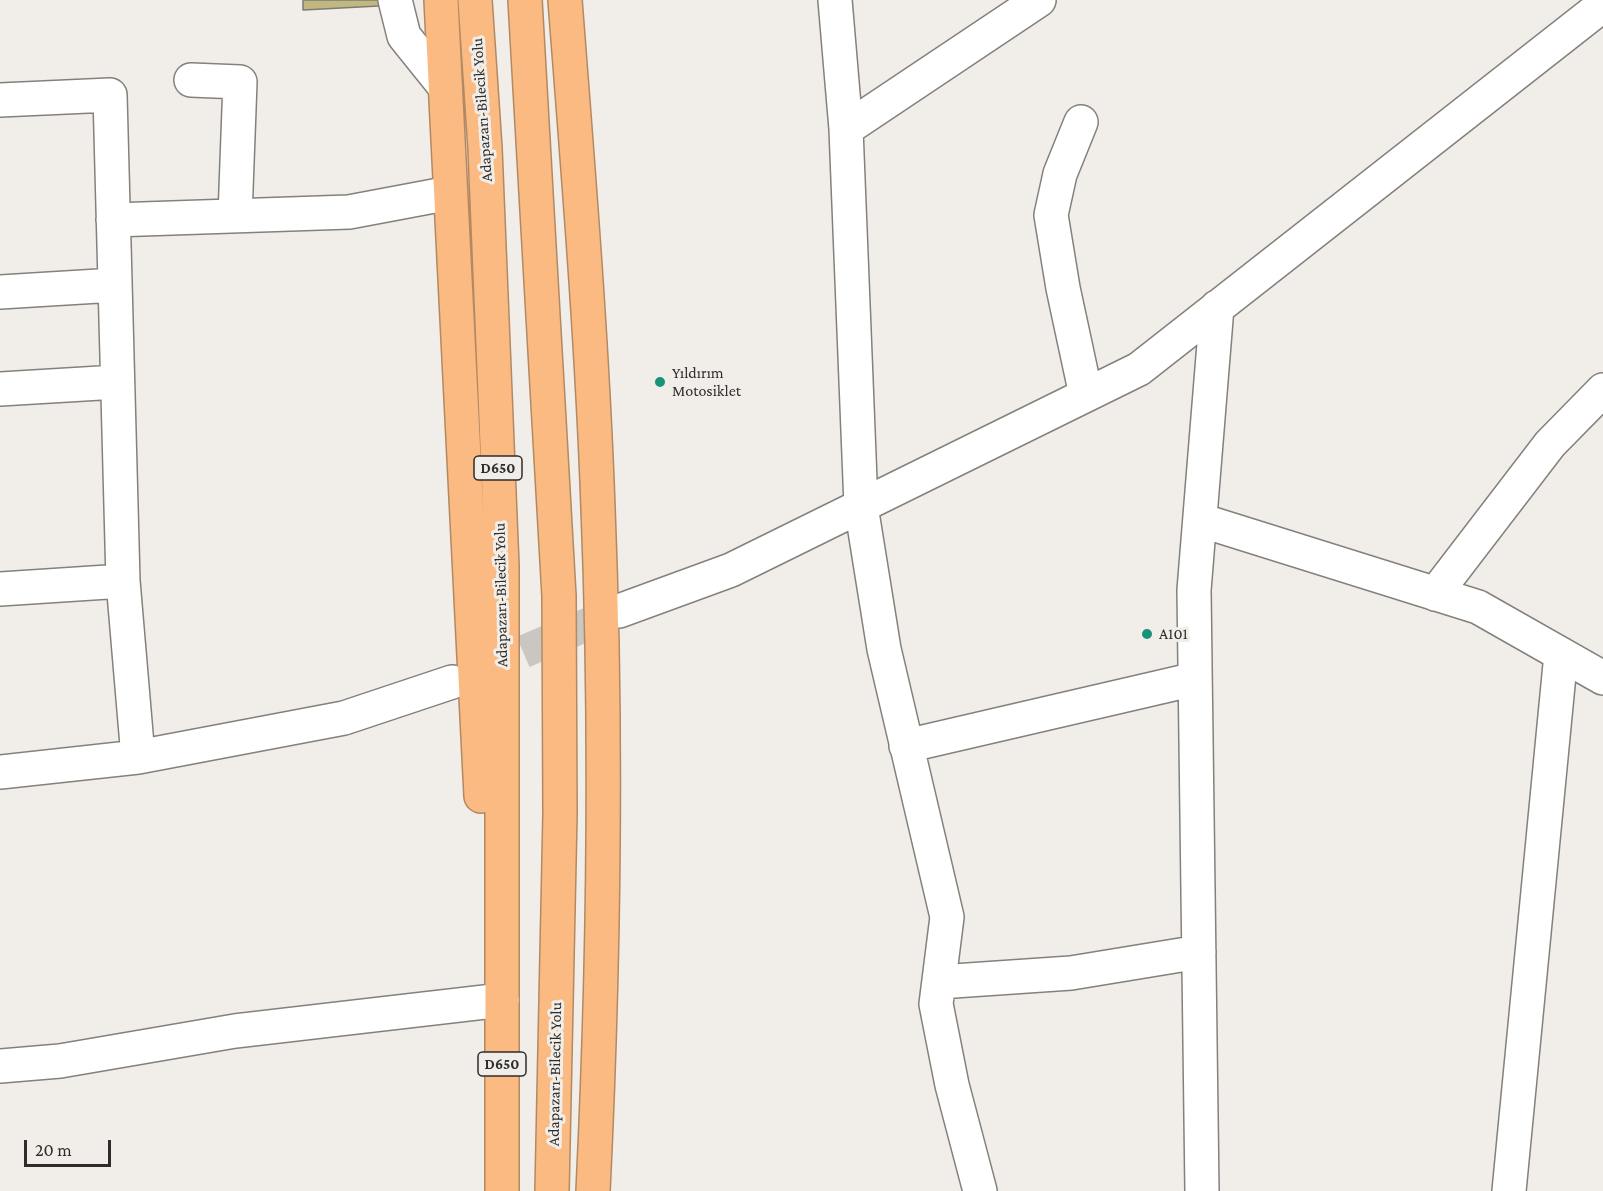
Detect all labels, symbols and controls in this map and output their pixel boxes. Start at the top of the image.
street label: Adapazarı-Bilecik Yolu [467,37,497,183]
place label: Yıldırım Motosiklet [672,363,741,401]
marker: Yıldırım Motosiklet [653,375,667,389]
road number: D650 [474,456,522,480]
street label: Adapazarı-Bilecik Yolu [490,523,512,667]
place label: A101 [1159,624,1188,644]
marker: A101 [1140,627,1154,641]
street label: Adapazarı-Bilecik Yolu [544,1002,566,1146]
road number: D650 [478,1052,526,1076]
scale bar [27,1128,114,1166]
text: 20 m [35,1140,72,1160]

